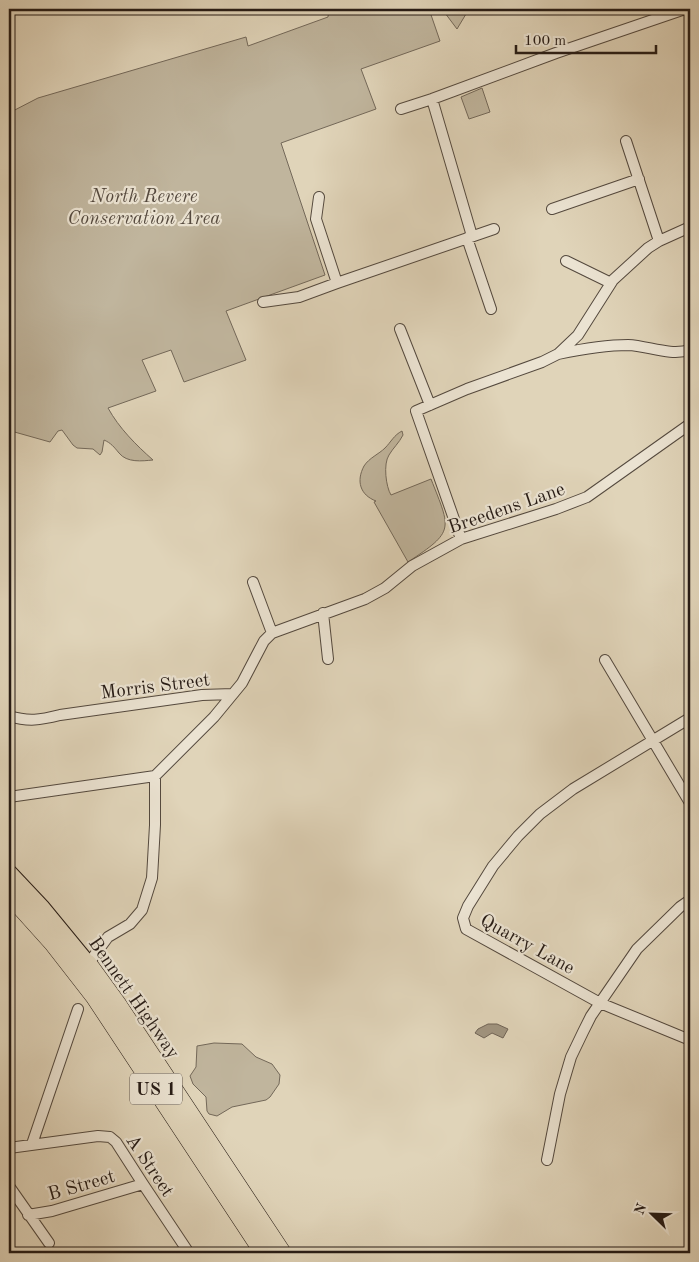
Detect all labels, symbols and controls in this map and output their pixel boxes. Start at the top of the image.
scale bar [516,22,656,54]
text: 100 m [524,34,566,49]
park label: North Revere Conservation Area [68,188,220,229]
street label: Breedens Lane [446,481,568,538]
street label: Morris Street [100,671,211,704]
street label: Quarry Lane [476,911,577,979]
street label: Bennett Highway [84,934,182,1063]
road number: US 1 [130,1074,182,1104]
street label: A Street [121,1132,176,1201]
street label: B Street [46,1168,117,1205]
north arrow [626,1190,676,1240]
text: N [632,1201,650,1217]

